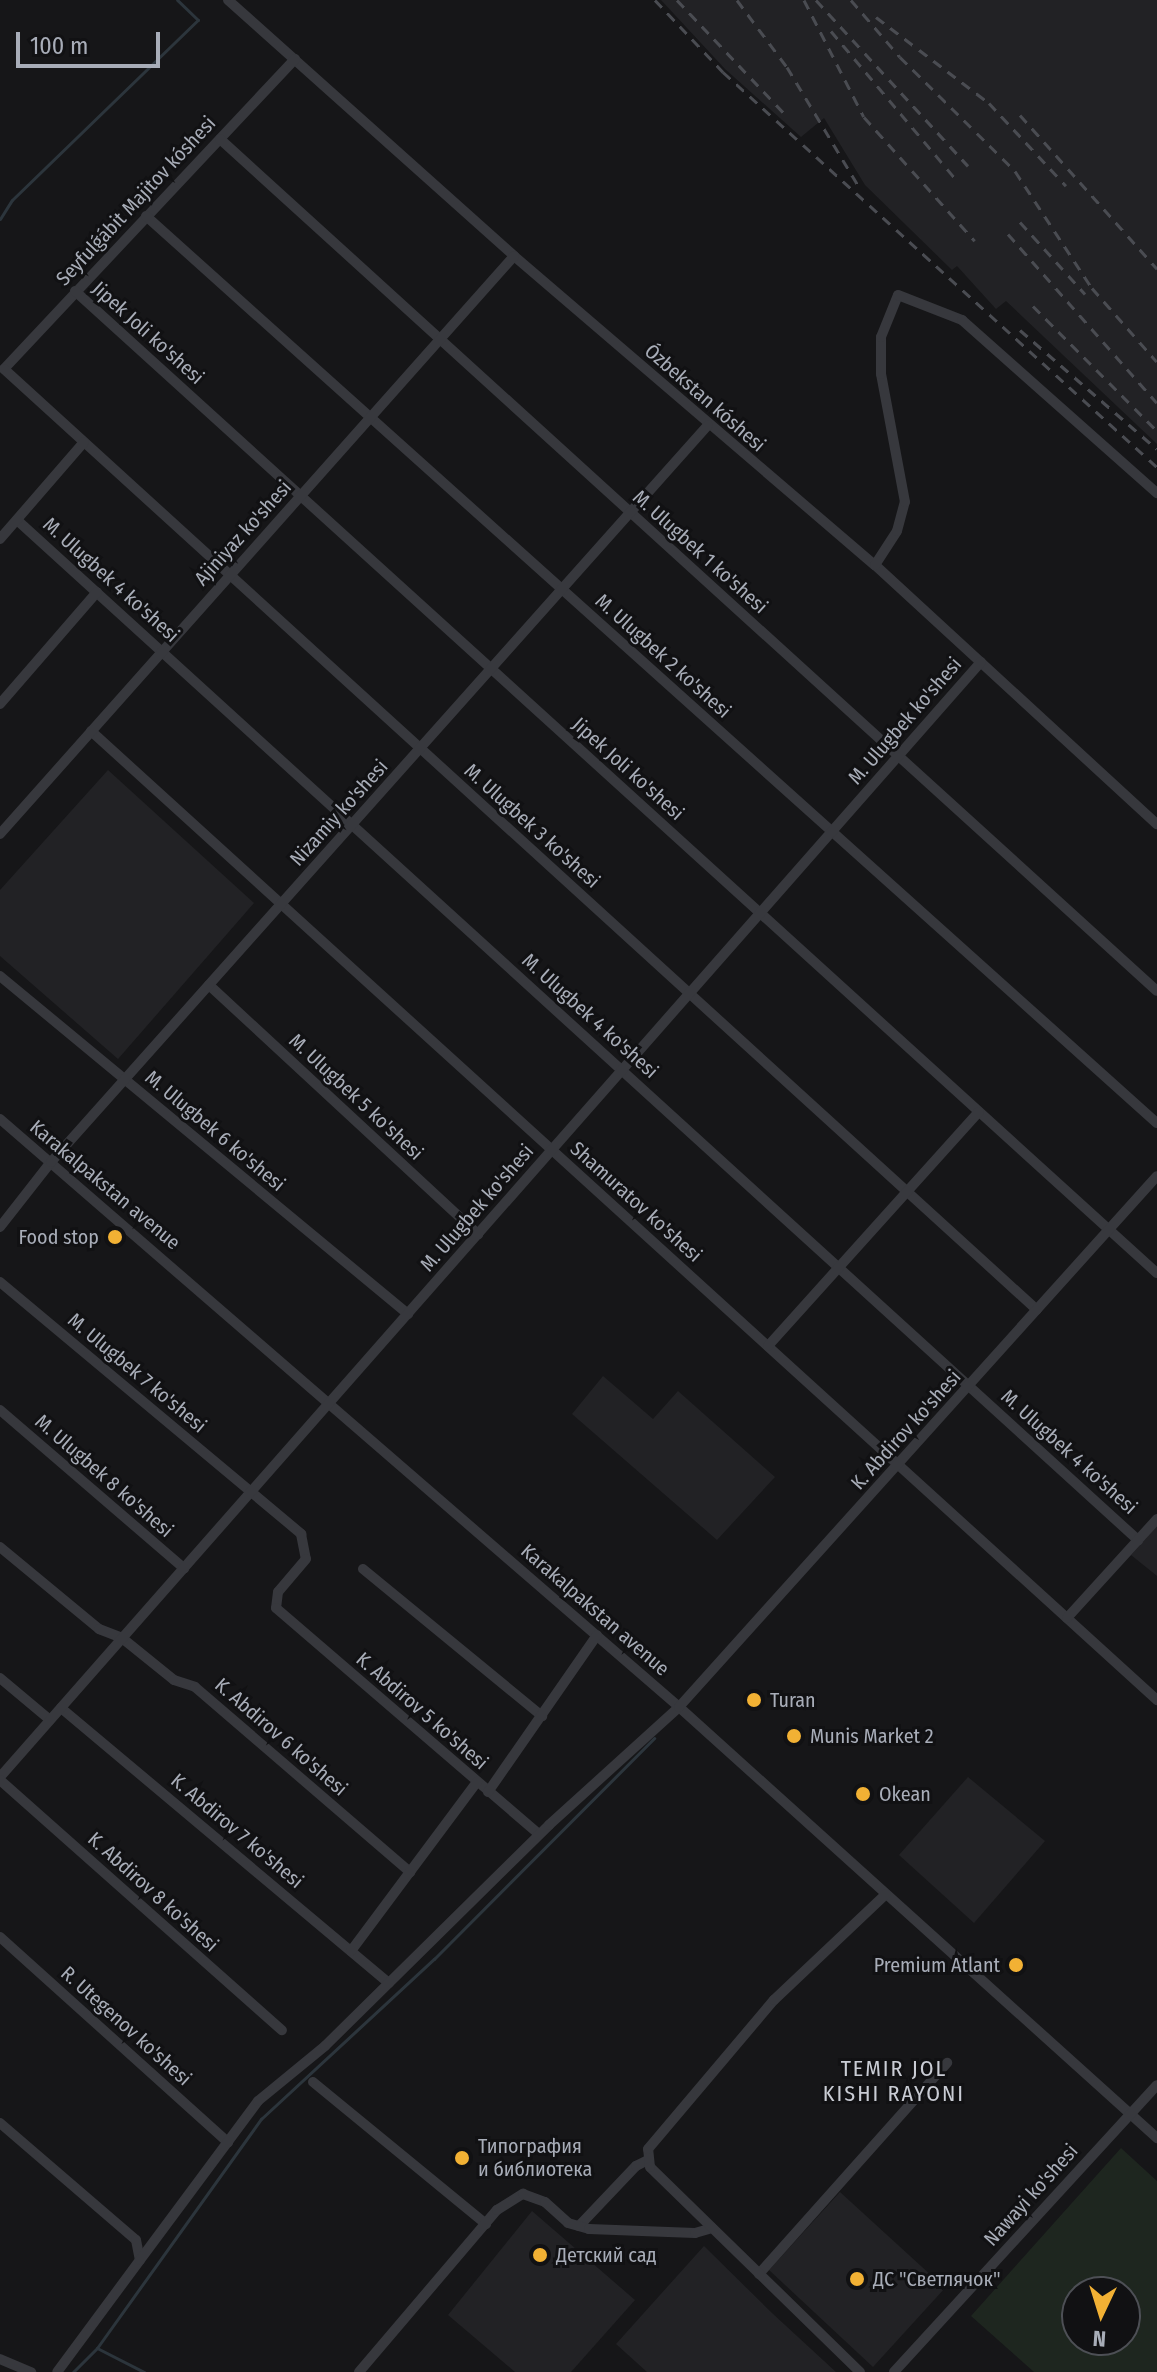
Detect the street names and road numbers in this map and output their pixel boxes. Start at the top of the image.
street label: Seyfulǵábit Majitov kóshesi [51,111,221,291]
street label: Jipek Joli ko'shesi [87,277,209,389]
street label: Ózbekstan kóshesi [640,339,770,457]
street label: Ajiniyaz ko'shesi [190,476,296,590]
street label: M. Ulugbek 1 ko'shesi [628,485,772,619]
street label: M. Ulugbek 4 ko'shesi [38,513,184,647]
street label: M. Ulugbek 2 ko'shesi [590,589,736,723]
street label: M. Ulugbek ko'shesi [843,653,967,789]
street label: Jipek Joli ko'shesi [567,713,689,825]
street label: Nizamiy ko'shesi [285,755,393,871]
street label: M. Ulugbek 3 ko'shesi [459,759,605,893]
street label: M. Ulugbek 4 ko'shesi [517,949,663,1083]
street label: M. Ulugbek 5 ko'shesi [284,1029,428,1165]
street label: M. Ulugbek 6 ko'shesi [140,1066,290,1196]
street label: Karakalpakstan avenue [25,1115,185,1255]
street label: Shamuratov ko'shesi [565,1137,707,1267]
street label: M. Ulugbek ko'shesi [415,1140,539,1276]
street label: M. Ulugbek 7 ko'shesi [63,1308,211,1438]
street label: K. Abdirov ko'shesi [846,1365,966,1495]
street label: M. Ulugbek 4 ko'shesi [996,1385,1142,1519]
street label: M. Ulugbek 8 ko'shesi [30,1409,178,1543]
street label: Karakalpakstan avenue [516,1539,674,1681]
street label: K. Abdirov 5 ko'shesi [351,1647,493,1775]
street label: K. Abdirov 6 ko'shesi [210,1673,352,1801]
street label: K. Abdirov 7 ko'shesi [166,1769,308,1893]
street label: K. Abdirov 8 ko'shesi [83,1827,223,1957]
street label: R. Utegenov ko'shesi [56,1961,196,2091]
street label: Nawayi ko'shesi [979,2139,1083,2251]

